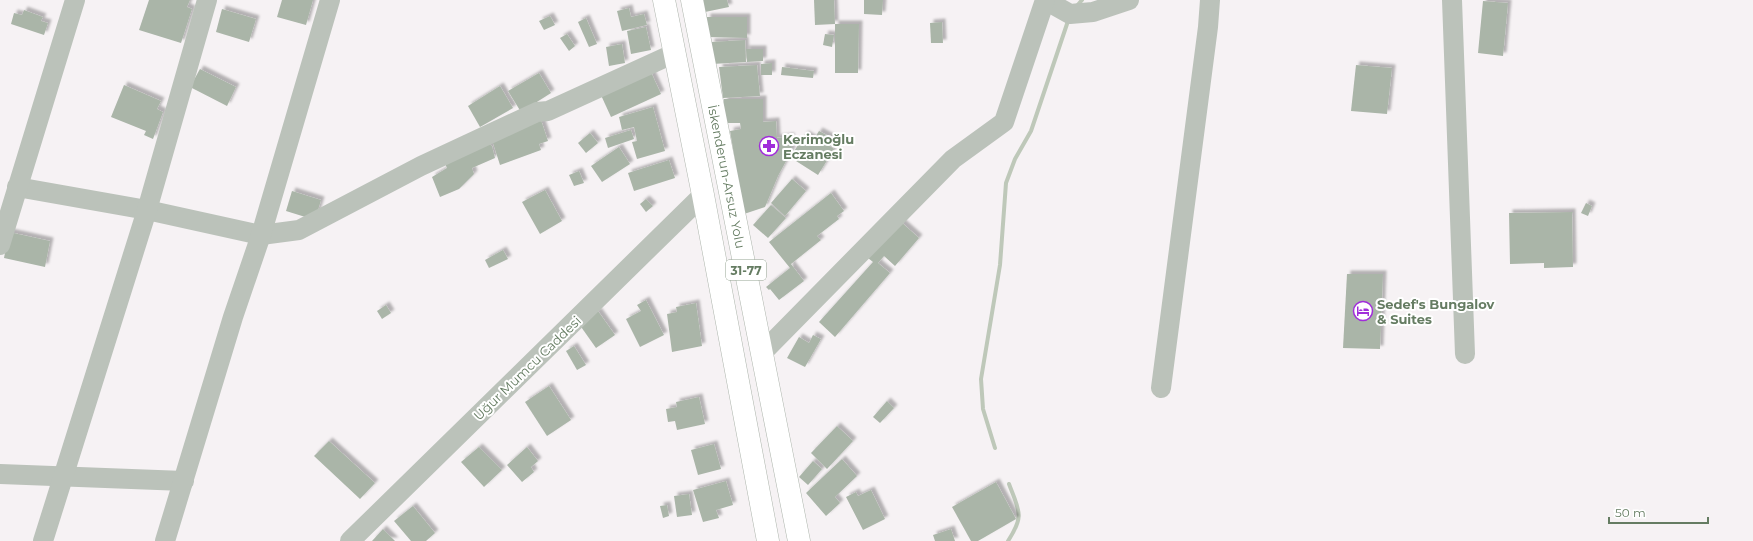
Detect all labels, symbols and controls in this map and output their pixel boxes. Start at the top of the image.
street label: İskenderun-Arsuz Yolu [705,103,749,250]
place label: Kerimoğlu Eczanesi [783,131,854,162]
pharmacy icon: Kerimoğlu Eczanesi [758,135,780,157]
road number: 31-77 [726,260,766,280]
place label: Sedef's Bungalov & Suites [1377,296,1495,327]
hotel icon: Sedef's Bungalov & Suites [1352,300,1374,322]
street label: Uğur Mumcu Caddesi [470,313,584,423]
scale bar [1609,499,1708,525]
text: 50 m [1615,505,1646,520]

